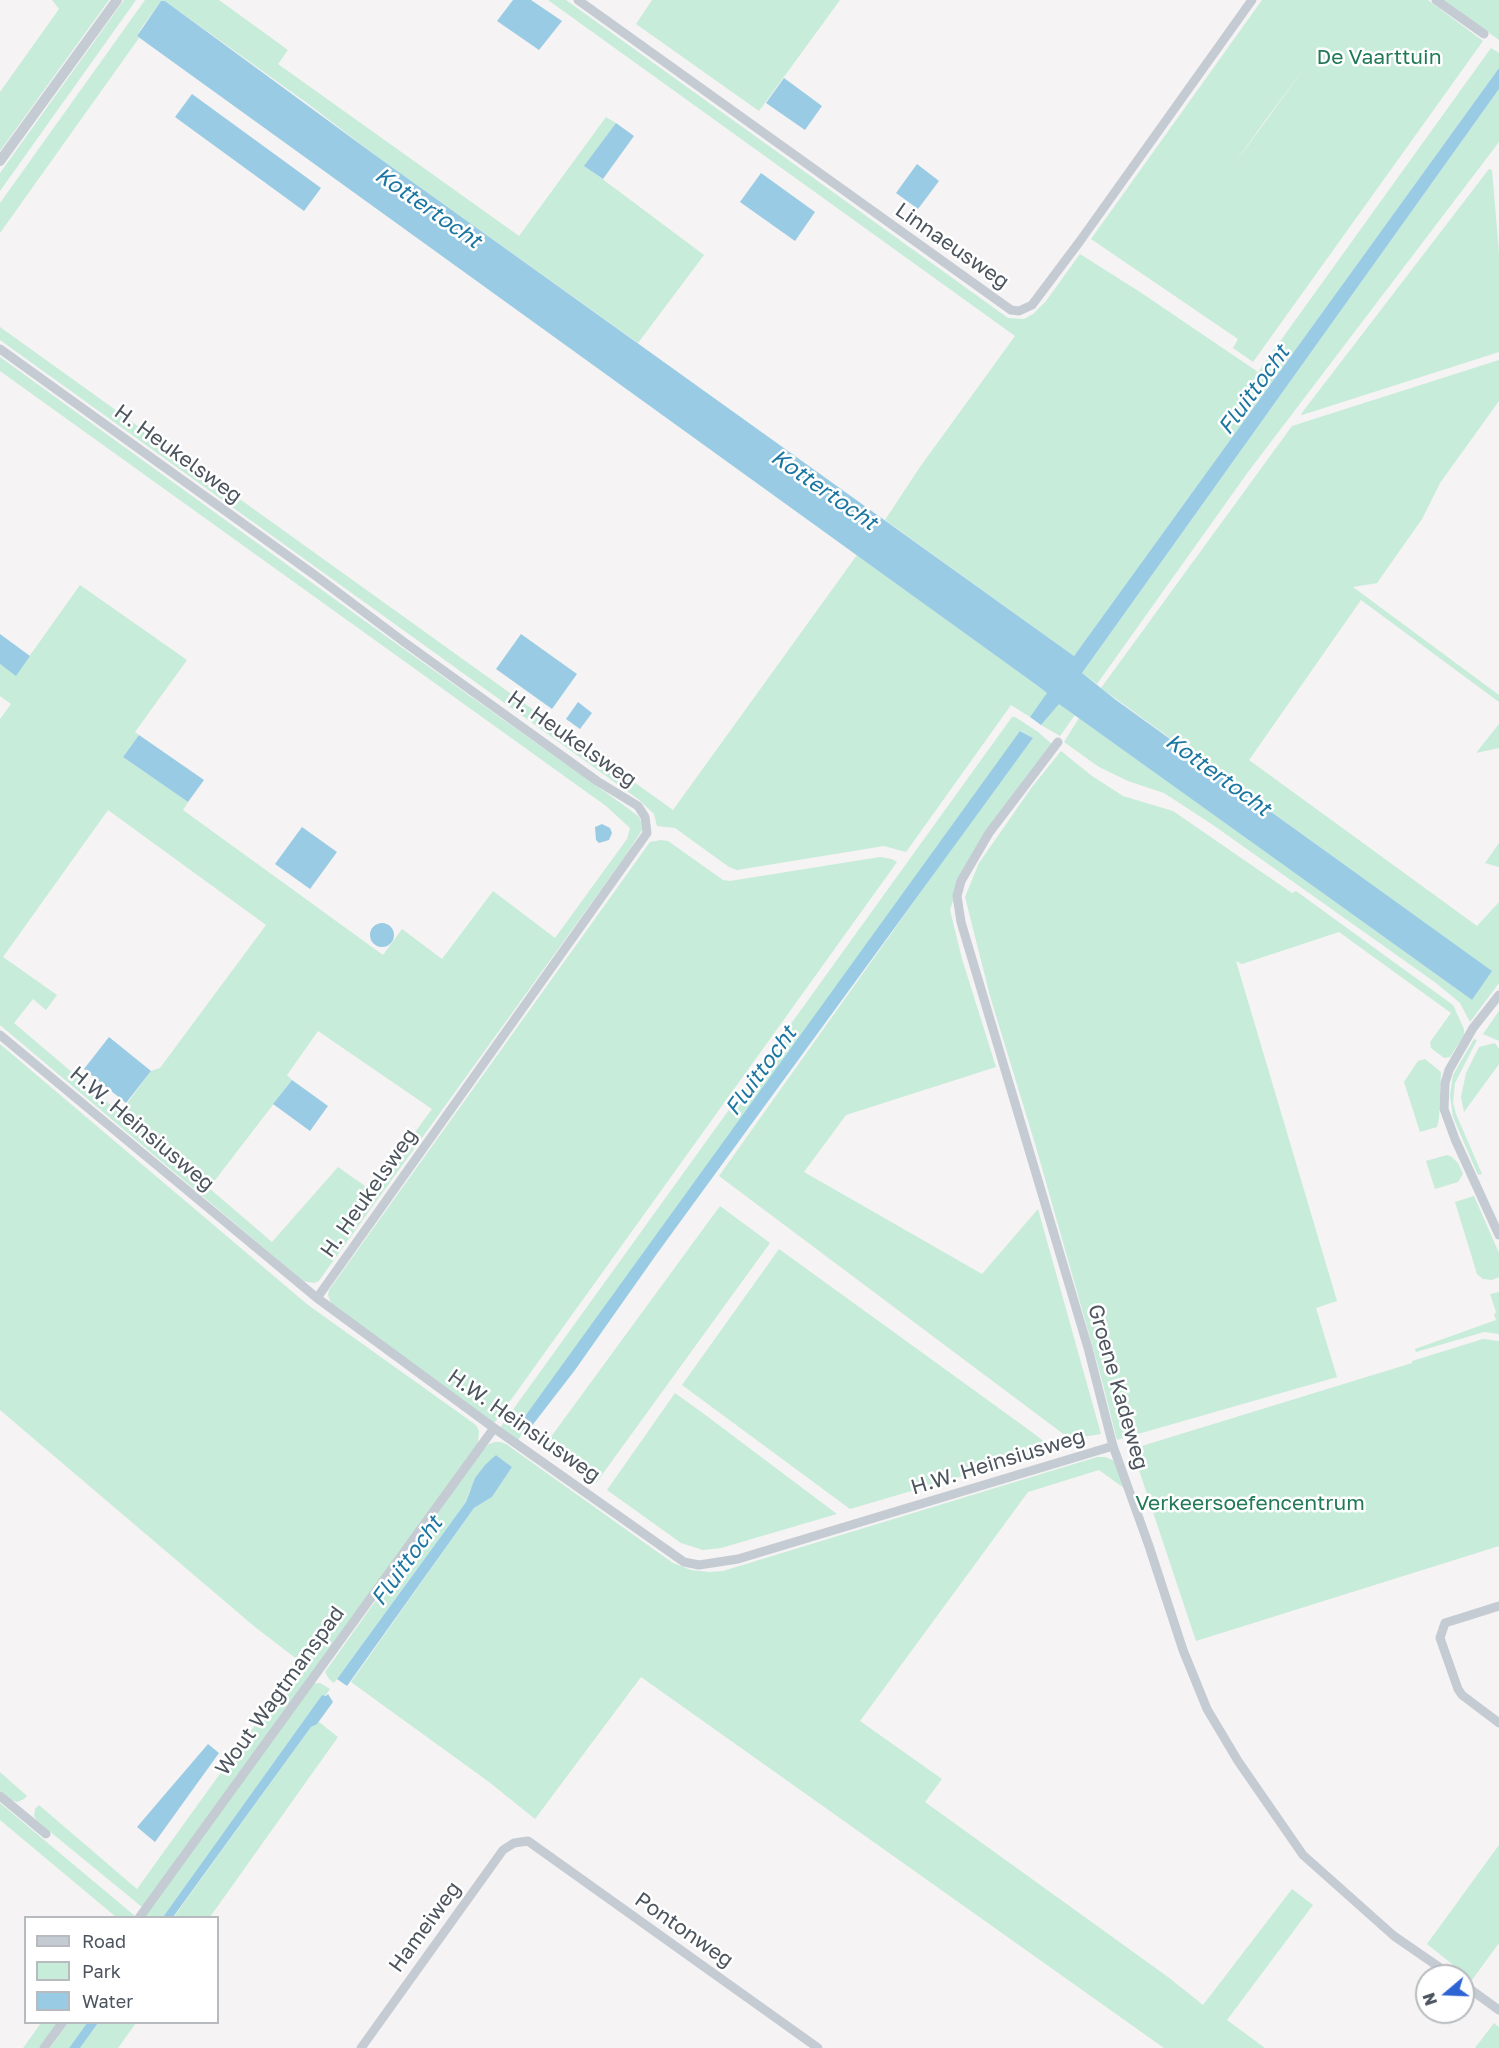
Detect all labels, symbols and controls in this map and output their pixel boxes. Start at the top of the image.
park label: De Vaarttuin [1316,44,1442,70]
water label: Kottertocht [370,162,486,254]
street label: Linnaeusweg [890,197,1014,295]
water label: Fluittocht [1213,340,1295,440]
street label: H. Heukelsweg [109,399,247,509]
water label: Kottertocht [766,444,882,536]
street label: H. Heukelsweg [503,685,641,793]
water label: Kottertocht [1160,728,1276,822]
water label: Fluittocht [720,1021,802,1121]
street label: H.W. Heinsiusweg [65,1061,219,1197]
street label: H. Heukelsweg [315,1124,423,1262]
street label: Groene Kadeweg [1082,1301,1154,1473]
street label: H.W. Heinsiusweg [443,1364,605,1488]
street label: H.W. Heinsiusweg [908,1424,1088,1500]
park label: Verkeersoefencentrum [1135,1490,1365,1516]
water label: Fluittocht [366,1511,448,1611]
street label: Wout Wagtmanspad [210,1601,350,1781]
street label: Hameiweg [384,1877,466,1977]
street label: Pontonweg [630,1887,738,1973]
legend [24,1916,219,2024]
text: Road [82,1930,126,1952]
text: Park [82,1960,121,1982]
north arrow [1415,1964,1475,2024]
text: Water [82,1990,133,2012]
text: N [1418,1990,1441,2008]

